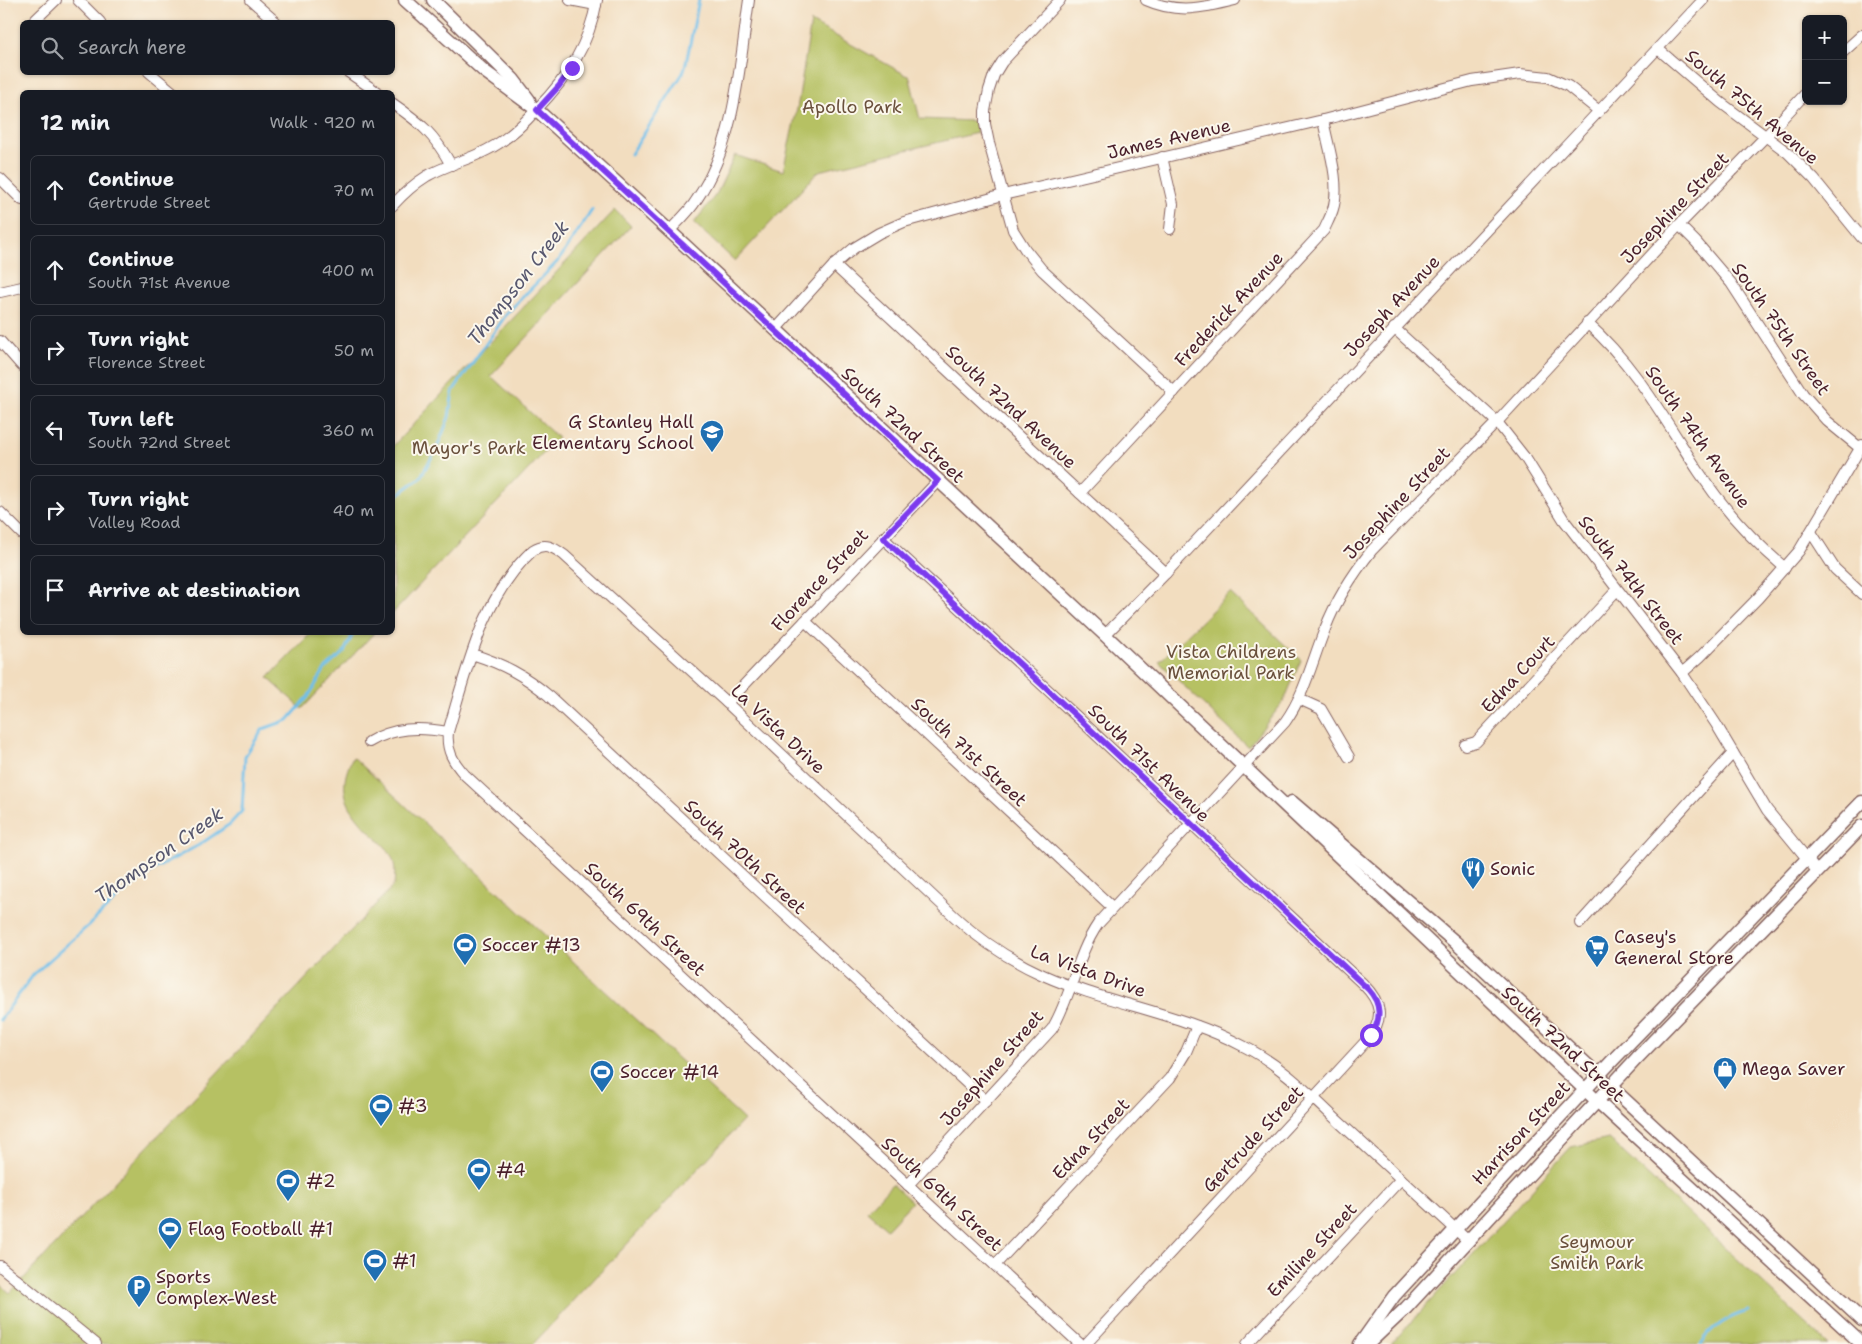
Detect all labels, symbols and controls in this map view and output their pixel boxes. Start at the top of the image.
map controls [1802,15,1847,105]
button: + [1802,15,1847,60]
search box [20,20,395,75]
icon: search [38,34,66,62]
text: Search here [78,35,187,60]
street label: South 75th Avenue [1680,44,1824,170]
route end [561,57,584,80]
button: − [1802,60,1847,105]
park label: Apollo Park [802,95,902,119]
text: 12 min [40,109,110,137]
text: Walk · 920 m [269,112,375,133]
street label: James Avenue [1105,113,1233,165]
street label: Josephine Street [1616,147,1734,269]
text: Continue [88,167,174,192]
icon: ahead [41,176,69,204]
text: 70 m [333,180,374,201]
text: Gertrude Street [88,192,210,213]
water label: Thompson Creek [461,215,575,351]
street label: Frederick Avenue [1169,246,1289,372]
text: Continue [88,247,174,272]
street label: Joseph Avenue [1339,250,1445,362]
icon: ahead [41,256,69,284]
street label: South 75th Street [1726,258,1836,400]
text: 400 m [321,260,374,281]
text: South 71st Avenue [88,272,231,293]
text: Turn right [88,327,189,352]
icon: right [41,336,69,364]
text: 50 m [334,340,374,361]
street label: South 72nd Avenue [940,340,1082,474]
text: Florence Street [88,352,205,373]
street label: South 74th Avenue [1640,361,1756,513]
street label: South 72nd Street [836,362,970,489]
text: Turn left [88,407,174,432]
place label: G Stanley Hall Elementary School [532,410,695,455]
icon: left [41,416,69,444]
school or university icon: G Stanley Hall Elementary School [699,419,725,453]
text: 360 m [322,420,374,441]
text: South 72nd Street [88,432,231,453]
park label: Mayor's Park [412,436,526,460]
street label: Josephine Street [1338,441,1456,565]
text: Turn right [88,487,189,512]
icon: right [41,496,69,524]
text: 40 m [332,500,374,521]
street label: South 74th Street [1573,510,1689,650]
text: Valley Road [88,512,180,533]
street label: Florence Street [766,523,874,636]
icon: arrive [41,576,69,604]
text: Arrive at destination [88,578,300,603]
street label: Edna Court [1476,630,1560,718]
park label: Vista Childrens Memorial Park [1166,640,1296,685]
street label: La Vista Drive [725,679,831,779]
street label: South 71st Street [906,692,1032,812]
street label: South 71st Avenue [1083,699,1215,827]
street label: South 70th Street [679,794,811,920]
water label: Thompson Creek [90,801,228,909]
restaurant icon: Sonic [1460,856,1486,890]
street label: South 69th Street [579,857,711,982]
place label: Sonic [1490,857,1535,881]
place label: Casey's General Store [1614,925,1734,970]
sports icon: Soccer #13 [452,932,478,966]
place label: Soccer #13 [482,933,581,957]
supermarket icon: Casey's General Store [1584,934,1610,968]
street label: La Vista Drive [1027,939,1149,1003]
street label: South 72nd Street [1496,981,1630,1108]
street label: Josephine Street [935,1005,1049,1131]
route start [1360,1024,1383,1047]
shop icon: Mega Saver [1712,1056,1738,1090]
place label: Mega Saver [1742,1057,1845,1081]
sports icon: Soccer #14 [589,1059,615,1093]
place label: Soccer #14 [620,1060,719,1084]
street label: Harrison Street [1467,1076,1576,1190]
street label: Gertrude Street [1197,1080,1309,1198]
sports icon: #3 [368,1093,394,1127]
street label: Edna Street [1047,1093,1135,1185]
place label: #3 [398,1094,428,1118]
street label: South 69th Street [876,1132,1008,1257]
sports icon: #4 [466,1157,492,1191]
place label: #4 [496,1158,526,1182]
sports icon: #2 [275,1168,301,1202]
place label: #2 [306,1169,336,1193]
street label: Emiline Street [1262,1197,1362,1303]
sports icon: Flag Football #1 [157,1216,183,1250]
place label: Flag Football #1 [188,1217,333,1241]
park label: Seymour Smith Park [1550,1230,1644,1275]
sports icon: #1 [362,1248,388,1282]
place label: #1 [392,1249,417,1273]
place label: Sports Complex-West [156,1265,277,1310]
parking icon: Sports Complex-West [126,1274,152,1308]

